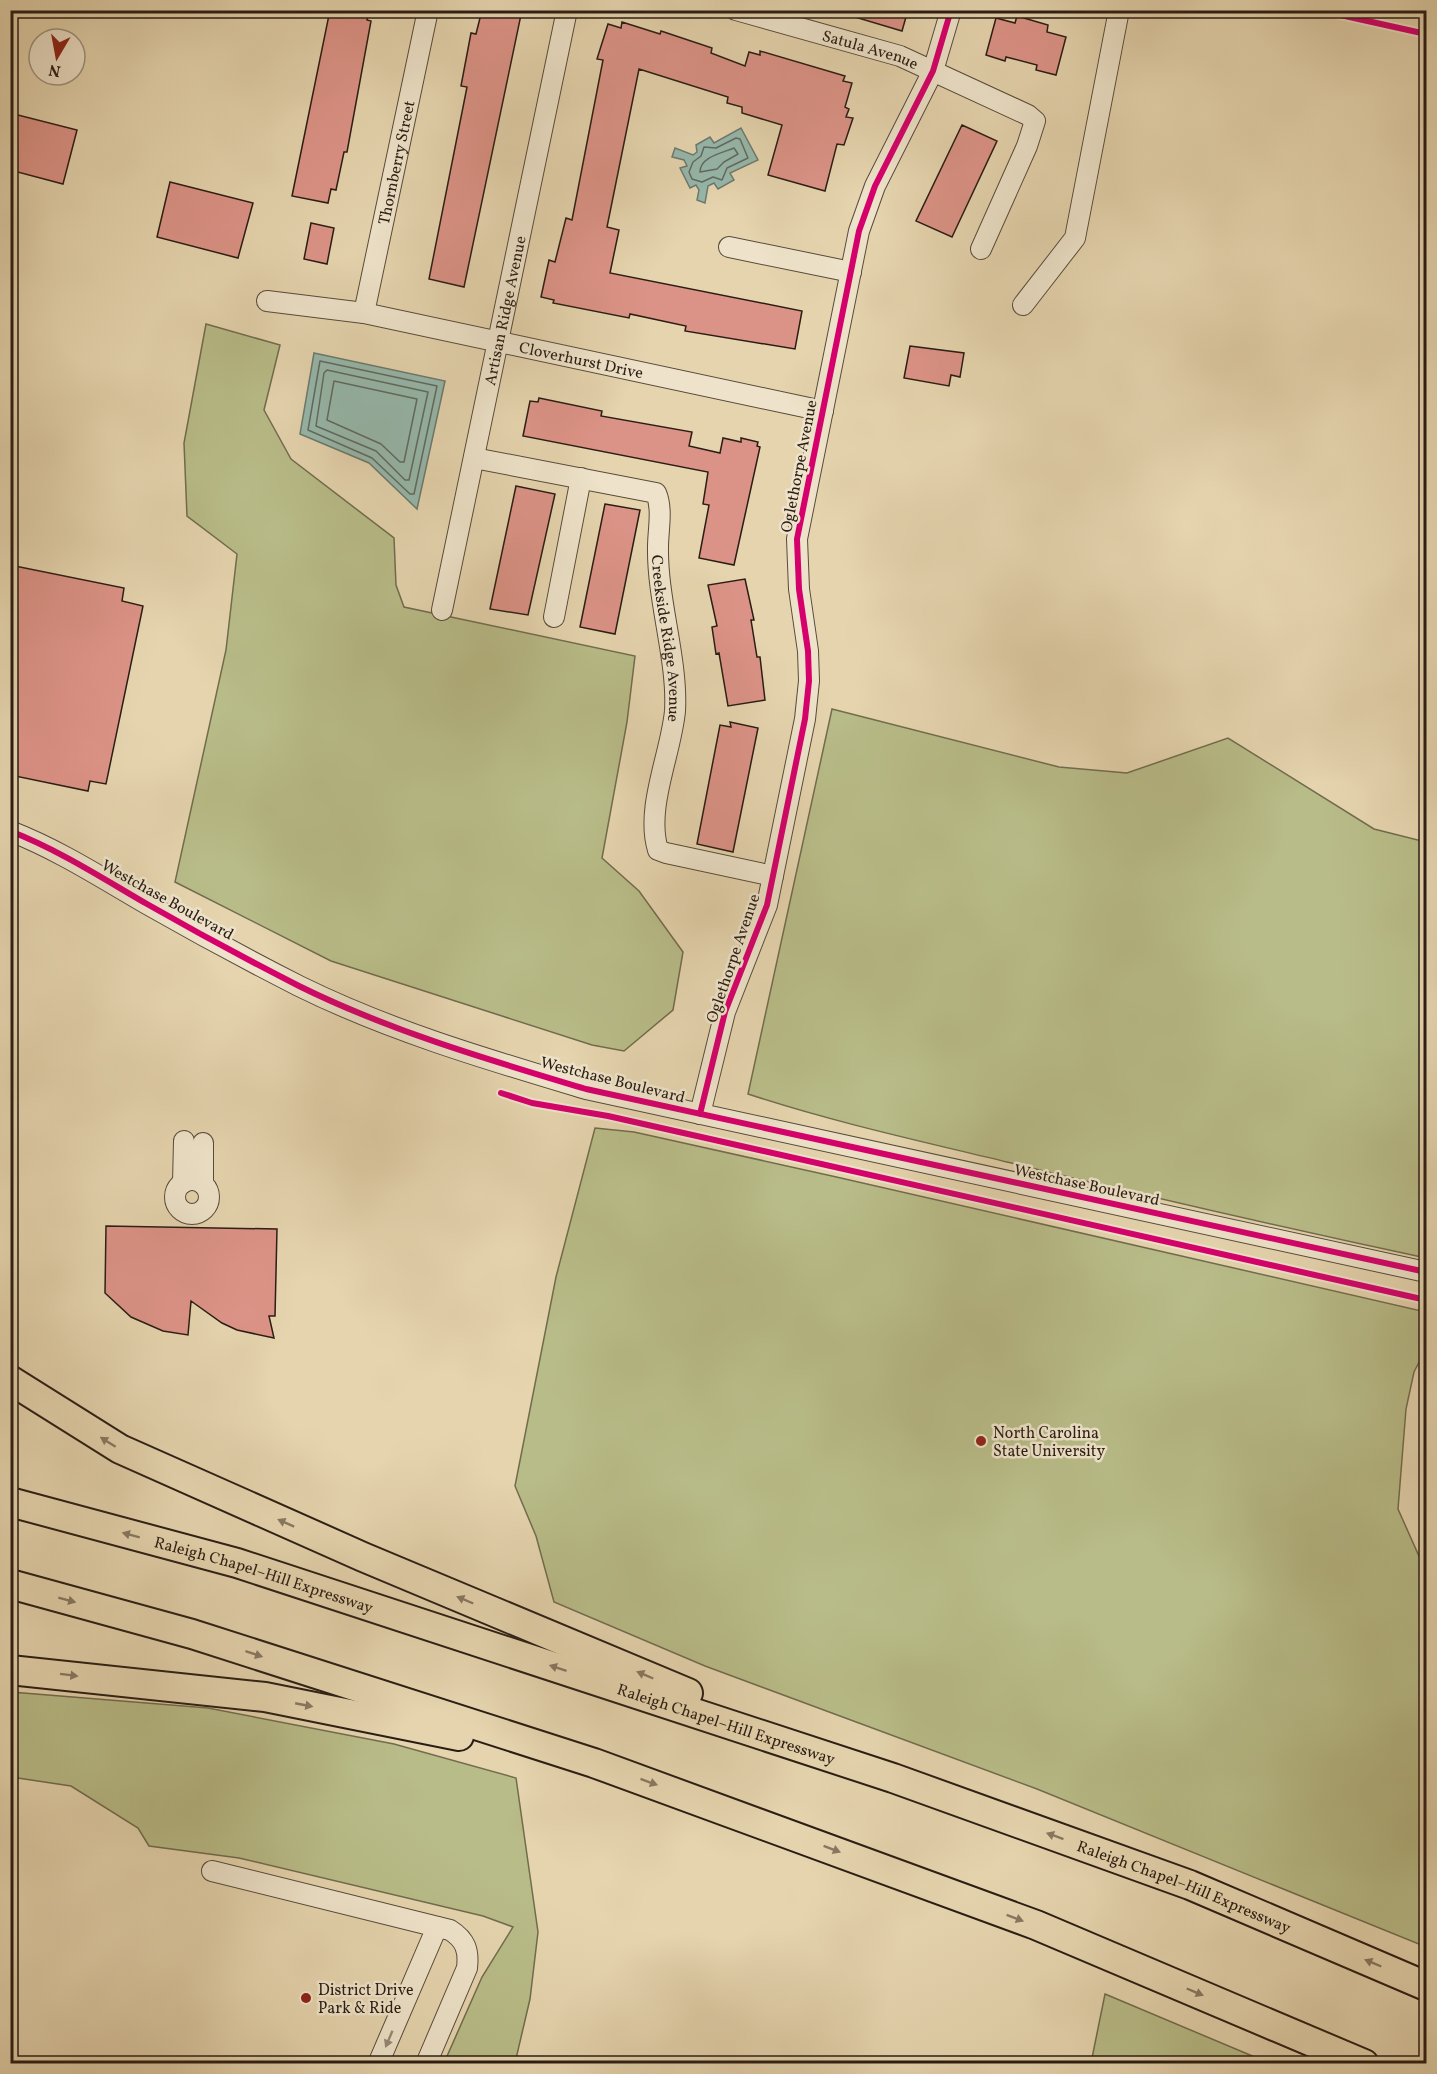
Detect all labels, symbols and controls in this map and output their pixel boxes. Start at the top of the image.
street label: Satula Avenue [819,26,921,76]
north arrow [27,27,87,87]
text: N [47,58,62,82]
street label: Thornberry Street [374,98,422,227]
street label: Artisan Ridge Avenue [480,234,533,388]
street label: Cloverhurst Drive [517,337,645,385]
street label: Oglethorpe Avenue [776,398,824,535]
street label: Creekside Ridge Avenue [645,554,684,723]
street label: Westchase Boulevard [97,855,237,946]
street label: Oglethorpe Avenue [702,891,766,1026]
street label: Westchase Boulevard [538,1052,687,1110]
street label: Westchase Boulevard [1012,1160,1161,1212]
place label: North Carolina State University [993,1423,1105,1463]
marker: North Carolina State University [974,1434,988,1448]
one-way arrow [100,1436,116,1447]
one-way arrow [276,1518,294,1528]
one-way arrow [122,1529,140,1539]
street label: Raleigh Chapel–Hill Expressway [151,1532,376,1620]
one-way arrow [58,1595,76,1605]
one-way arrow [455,1595,473,1605]
one-way arrow [245,1650,263,1659]
one-way arrow [549,1663,567,1672]
one-way arrow [59,1670,78,1679]
one-way arrow [635,1670,653,1680]
street label: Raleigh Chapel–Hill Expressway [614,1679,838,1771]
one-way arrow [294,1701,313,1710]
one-way arrow [640,1778,658,1788]
one-way arrow [1046,1831,1064,1841]
street label: Raleigh Chapel–Hill Expressway [1073,1836,1294,1940]
one-way arrow [823,1845,841,1855]
one-way arrow [1006,1913,1024,1923]
one-way arrow [1364,1958,1381,1967]
place label: District Drive Park & Ride [318,1980,414,2020]
one-way arrow [1186,1987,1204,1997]
marker: District Drive Park & Ride [299,1991,313,2005]
one-way arrow [384,2030,393,2048]

